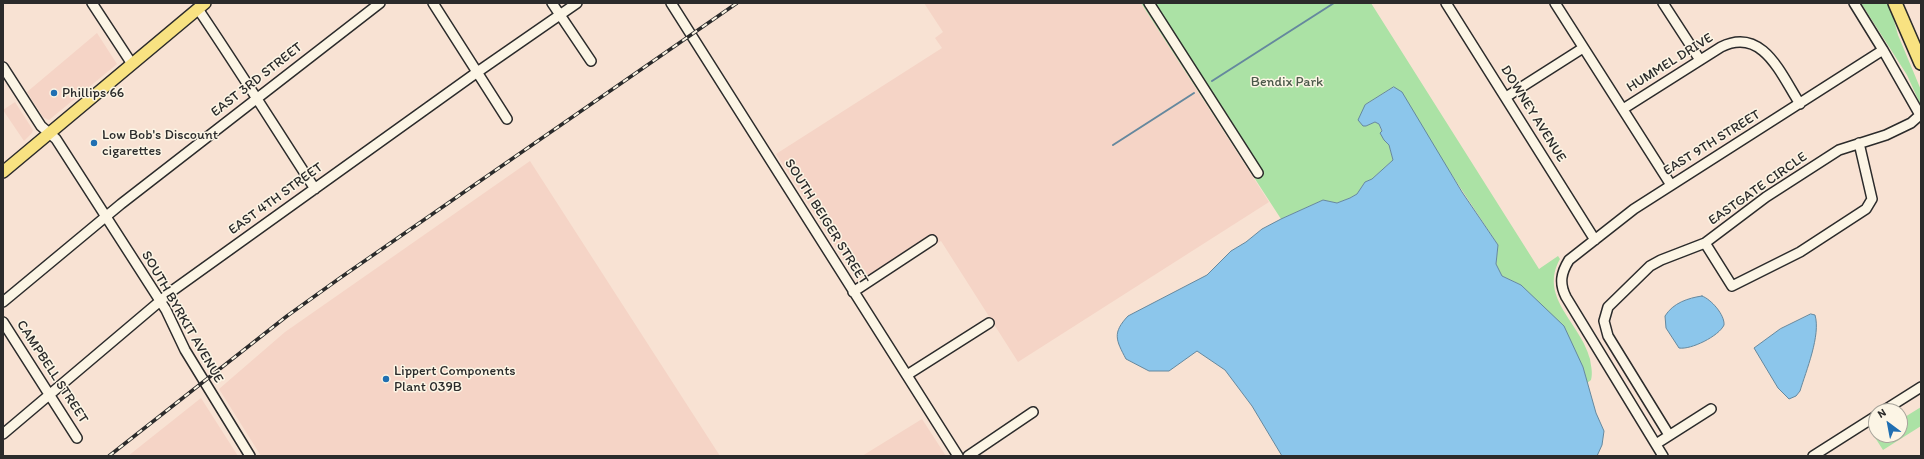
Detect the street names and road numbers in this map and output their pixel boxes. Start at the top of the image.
street label: HUMMEL DRIVE [1624,30,1716,96]
street label: EAST 3RD STREET [208,39,306,121]
street label: DOWNEY AVENUE [1497,63,1569,165]
street label: EAST 9TH STREET [1660,106,1764,180]
street label: EASTGATE CIRCLE [1705,149,1811,229]
street label: SOUTH BEIGER STREET [780,156,872,288]
street label: EAST 4TH STREET [226,159,326,239]
street label: SOUTH BYRKIT AVENUE [137,248,227,386]
street label: CAMPBELL STREET [12,317,92,427]

